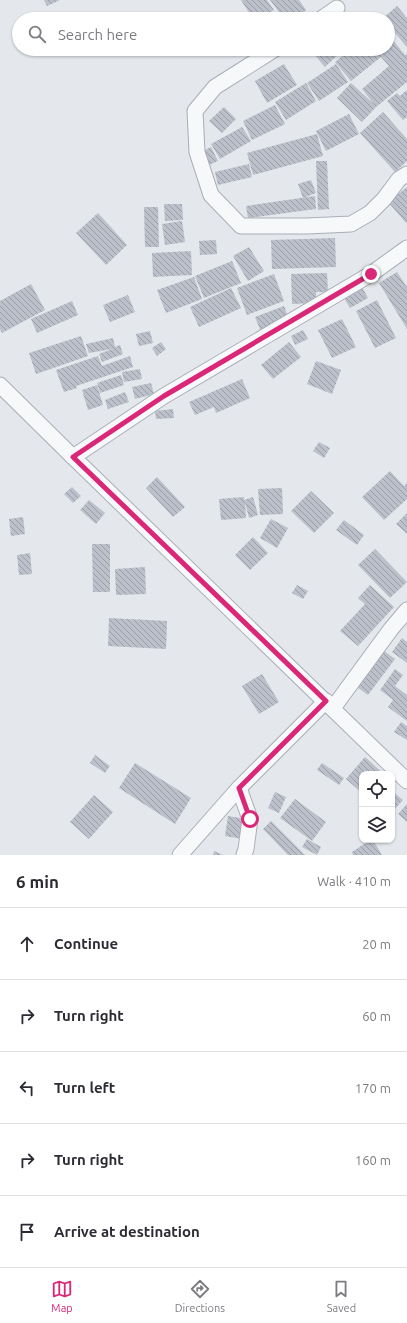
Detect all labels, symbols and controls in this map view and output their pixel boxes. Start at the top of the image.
search box [12,12,395,56]
icon: search [26,23,48,45]
text: Search here [58,26,137,43]
route end [362,265,380,283]
map controls [359,771,395,843]
button: locate [359,771,395,807]
button: layers [359,807,395,843]
route start [241,810,259,828]
text: 6 min [16,872,59,891]
text: Walk · 410 m [317,874,391,888]
icon: ahead [16,933,38,955]
text: Continue [54,935,118,952]
text: 20 m [362,937,391,951]
icon: right [16,1005,38,1027]
text: Turn right [54,1007,124,1024]
text: 60 m [362,1009,391,1023]
icon: left [16,1077,38,1099]
text: Turn left [54,1079,115,1096]
text: 170 m [355,1081,391,1095]
icon: right [16,1149,38,1171]
text: Turn right [54,1151,124,1168]
text: 160 m [355,1153,391,1167]
icon: arrive [16,1221,38,1243]
text: Arrive at destination [54,1223,200,1240]
tab: Map [51,1278,73,1314]
tab: Directions [175,1278,225,1314]
tab: Saved [327,1278,356,1314]

